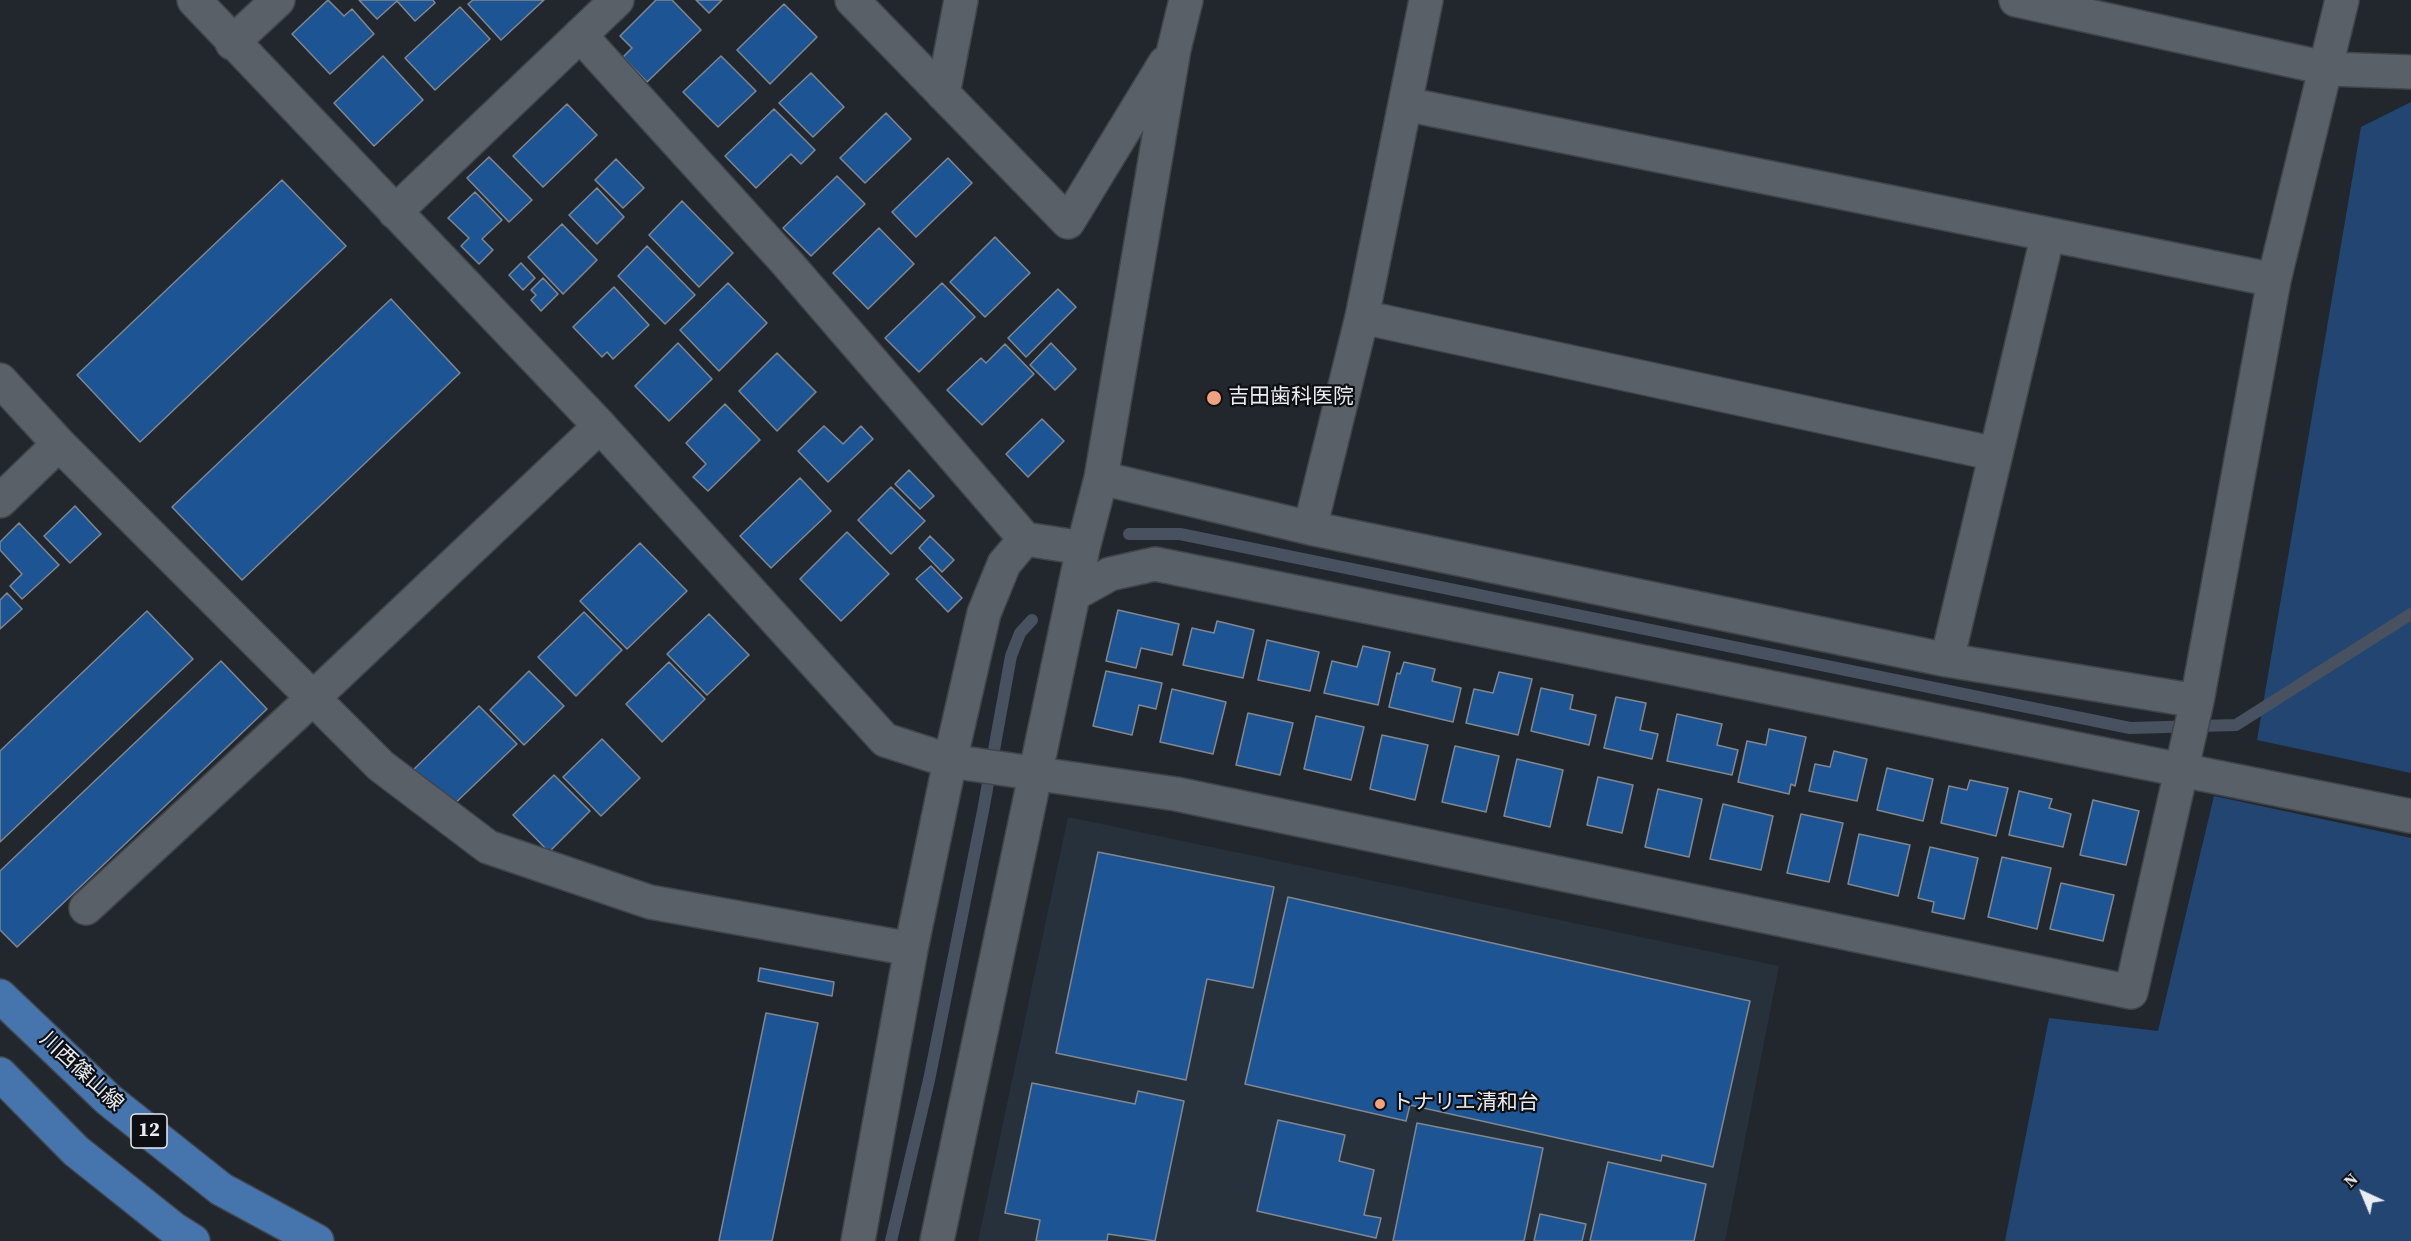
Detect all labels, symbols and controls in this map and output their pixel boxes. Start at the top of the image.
place label: 吉田歯科医院 [1228,385,1354,411]
marker: 吉田歯科医院 [1205,389,1223,407]
street label: 川西篠山線 [34,1027,128,1117]
place label: トナリエ清和台 [1392,1091,1539,1117]
marker: トナリエ清和台 [1373,1097,1387,1111]
road number: 12 [131,1114,167,1148]
north arrow [2333,1163,2393,1223]
text: N [2339,1168,2362,1192]

